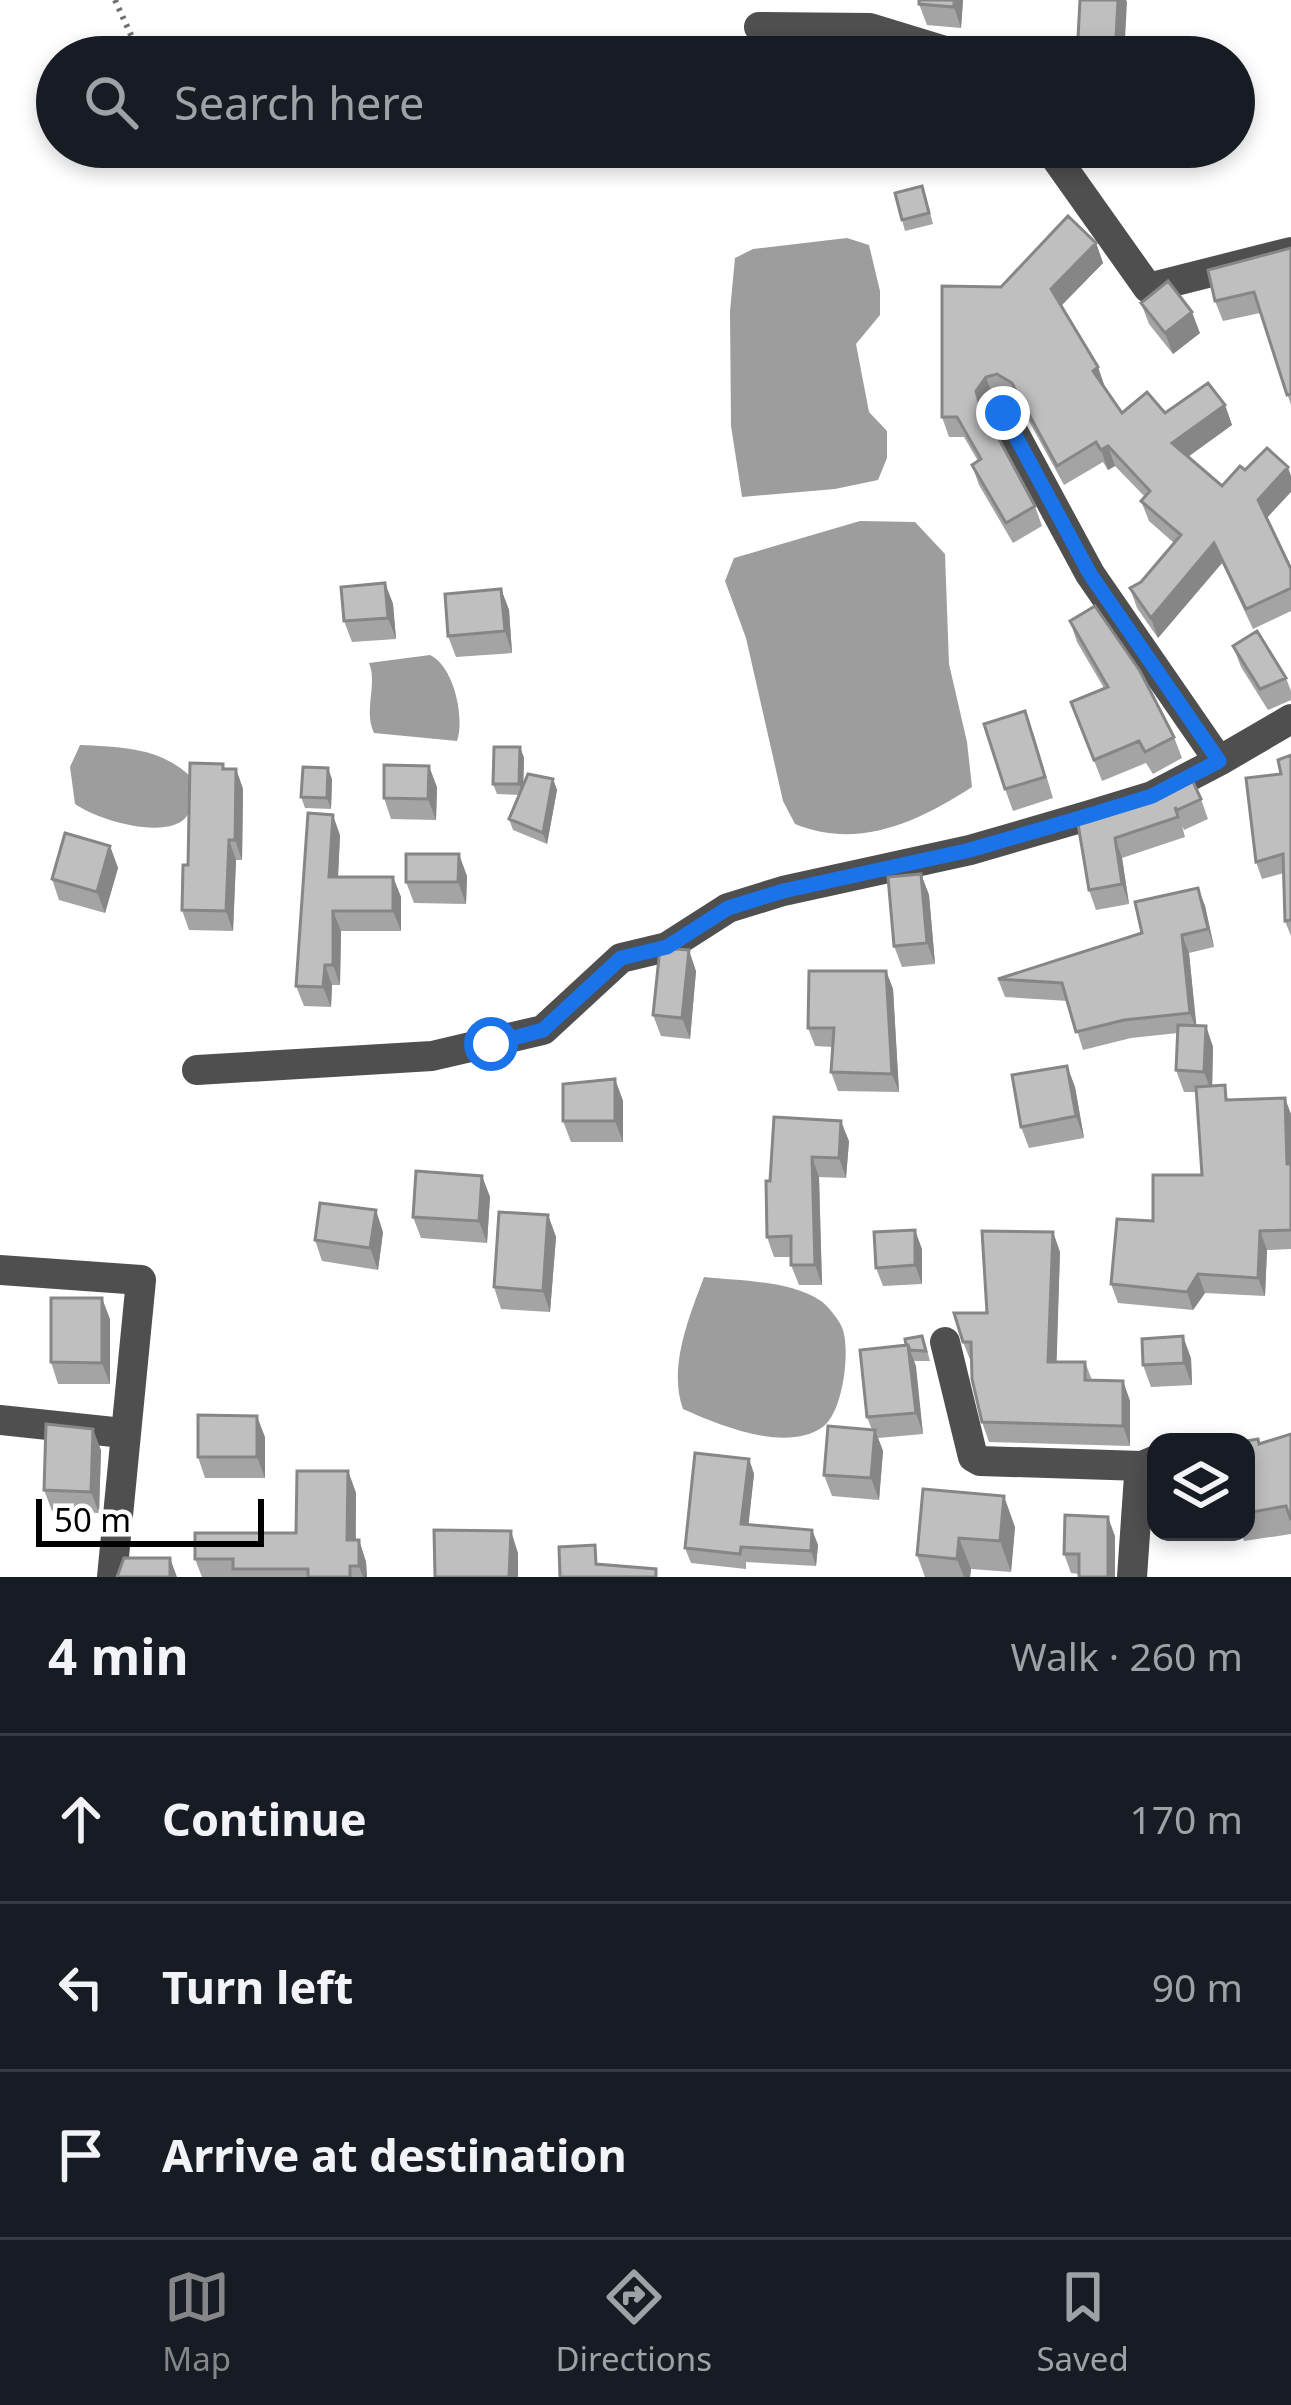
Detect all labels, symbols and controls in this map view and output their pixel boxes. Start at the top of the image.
search box [36,36,1255,168]
icon: search [78,69,144,135]
text: Search here [174,72,424,133]
route end [976,386,1030,440]
route start [464,1017,518,1071]
map controls [1147,1433,1255,1541]
button: layers [1147,1433,1255,1541]
scale bar [36,1493,264,1546]
text: 50 m [54,1497,131,1542]
text: 4 min [48,1620,189,1690]
text: Walk · 260 m [1010,1629,1243,1682]
icon: ahead [48,1786,114,1852]
text: Continue [162,1788,367,1849]
text: 170 m [1129,1792,1243,1845]
icon: left [48,1954,114,2020]
text: Turn left [162,1956,353,2017]
text: 90 m [1152,1960,1243,2013]
icon: arrive [48,2122,114,2188]
text: Arrive at destination [162,2124,627,2185]
tab: Map [162,2264,231,2381]
tab: Directions [555,2264,712,2381]
tab: Saved [1036,2264,1129,2381]

